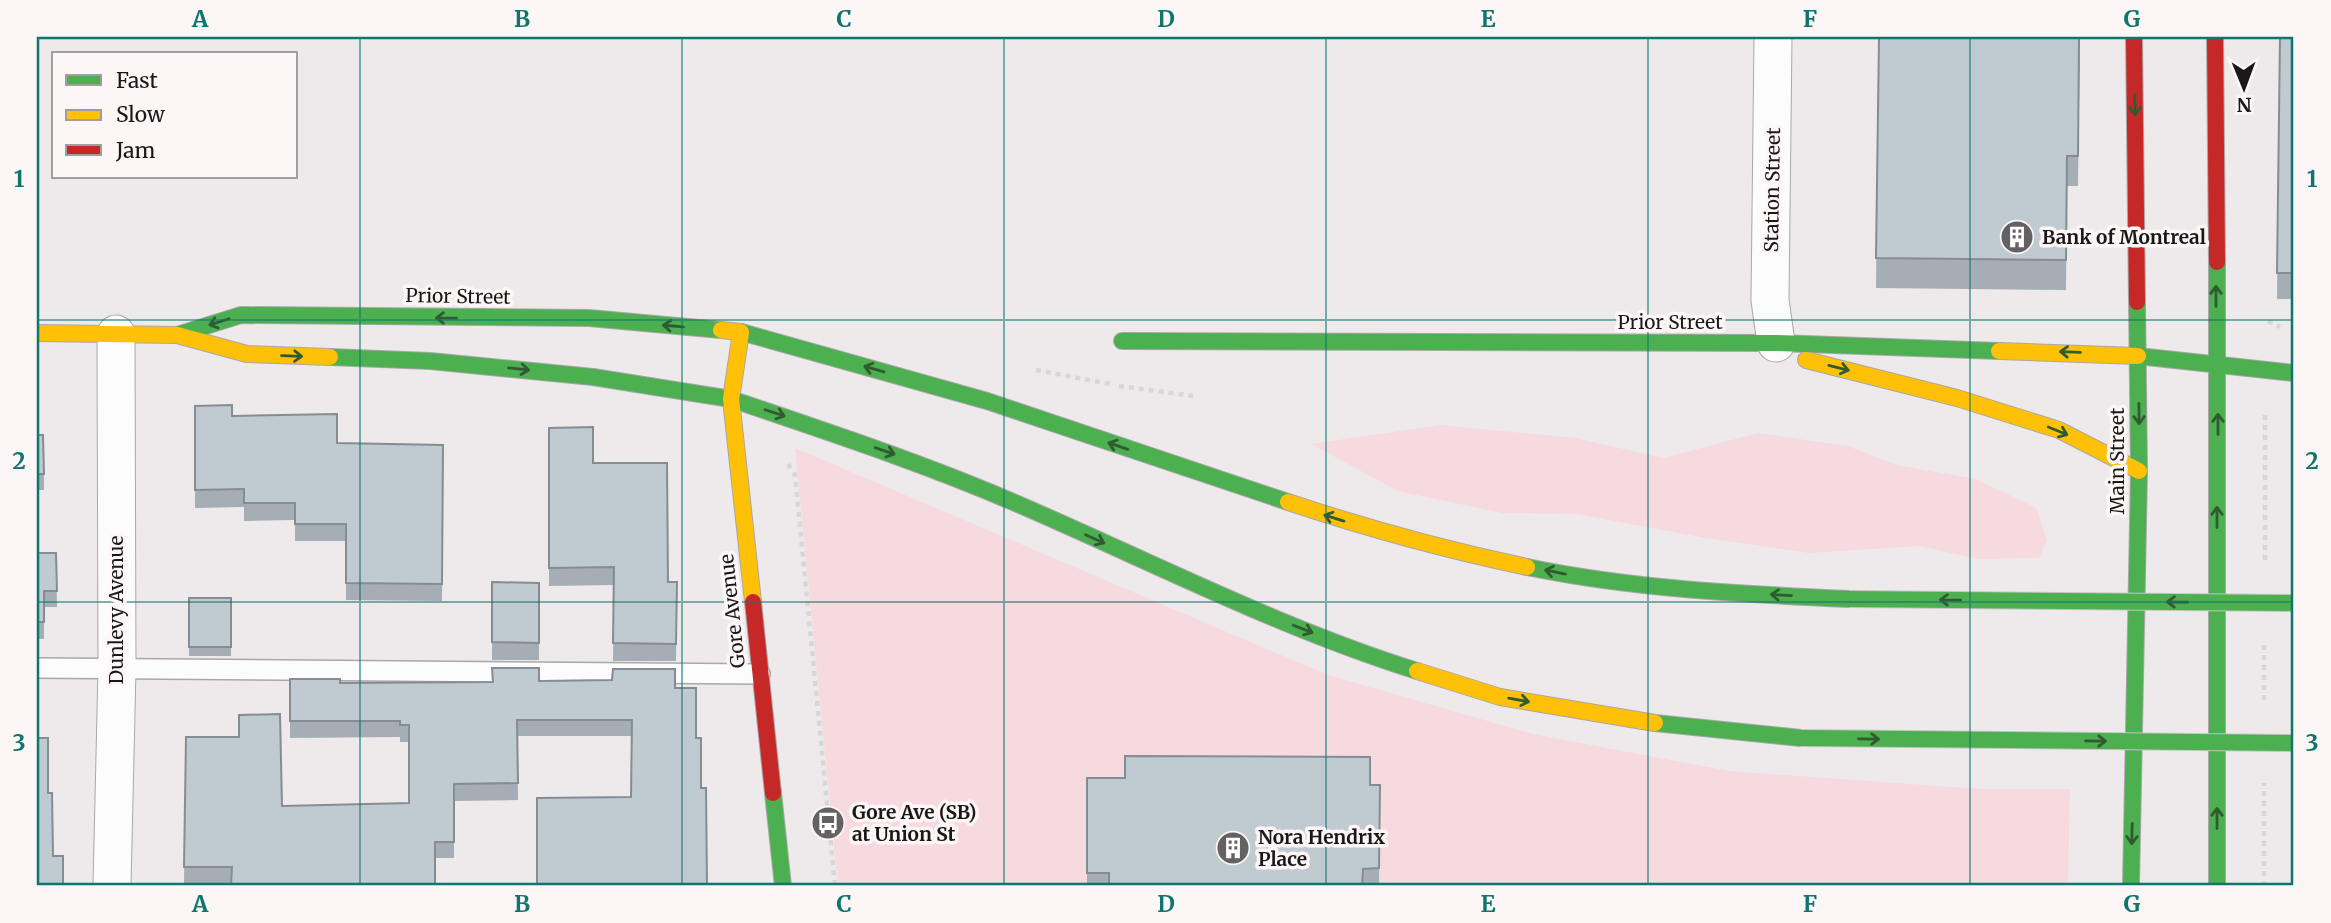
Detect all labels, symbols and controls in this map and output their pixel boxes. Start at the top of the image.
text: A [191,4,209,33]
text: B [514,4,530,33]
text: C [836,4,852,33]
text: D [1157,4,1175,33]
text: E [1480,4,1496,33]
text: F [1803,4,1817,33]
text: G [2124,4,2141,33]
legend [52,52,298,178]
north arrow [2208,52,2278,122]
text: Fast [116,67,158,94]
one-way arrow [2128,93,2142,116]
text: N [2237,93,2252,117]
text: Slow [116,101,165,128]
street label: Station Street [1759,127,1785,253]
text: Jam [115,137,155,164]
text: 1 [14,164,25,193]
text: 1 [2307,164,2318,193]
building icon: Bank of Montreal [1998,218,2036,256]
place label: Bank of Montreal [2042,225,2206,249]
street label: Prior Street [405,283,511,309]
one-way arrow [2209,285,2223,308]
street label: Prior Street [1617,310,1723,334]
one-way arrow [435,311,458,324]
one-way arrow [209,316,231,329]
one-way arrow [662,319,685,332]
one-way arrow [2059,345,2082,359]
one-way arrow [280,349,303,362]
one-way arrow [863,362,885,375]
one-way arrow [1827,362,1850,375]
one-way arrow [507,363,530,376]
one-way arrow [2132,402,2146,425]
street label: Main Street [2105,407,2129,514]
one-way arrow [764,408,786,421]
one-way arrow [2211,412,2225,435]
one-way arrow [2046,425,2068,438]
one-way arrow [1108,439,1130,451]
text: 2 [12,446,26,475]
one-way arrow [873,446,895,458]
text: 2 [2305,446,2319,475]
one-way arrow [2210,506,2224,529]
one-way arrow [1323,511,1345,524]
one-way arrow [1083,533,1105,546]
street label: Dunlevy Avenue [104,536,128,684]
street label: Gore Avenue [714,553,750,669]
one-way arrow [1544,565,1567,579]
one-way arrow [1770,589,1793,602]
one-way arrow [1938,593,1961,607]
one-way arrow [2166,595,2189,609]
one-way arrow [1292,624,1314,637]
one-way arrow [1507,694,1530,707]
text: 3 [12,728,26,757]
text: 3 [2305,728,2319,757]
one-way arrow [1857,732,1880,746]
one-way arrow [2085,734,2108,748]
place label: Gore Ave (SB) at Union St [852,800,976,846]
bus stop icon: Gore Ave (SB) at Union St [809,804,847,842]
one-way arrow [2210,807,2224,830]
one-way arrow [2125,822,2139,845]
place label: Nora Hendrix Place [1258,825,1385,871]
building icon: Nora Hendrix Place [1214,829,1252,867]
text: A [191,889,209,918]
text: B [514,889,530,918]
text: C [836,889,852,918]
text: D [1157,889,1175,918]
text: E [1480,889,1496,918]
text: F [1803,889,1817,918]
text: G [2124,889,2141,918]

